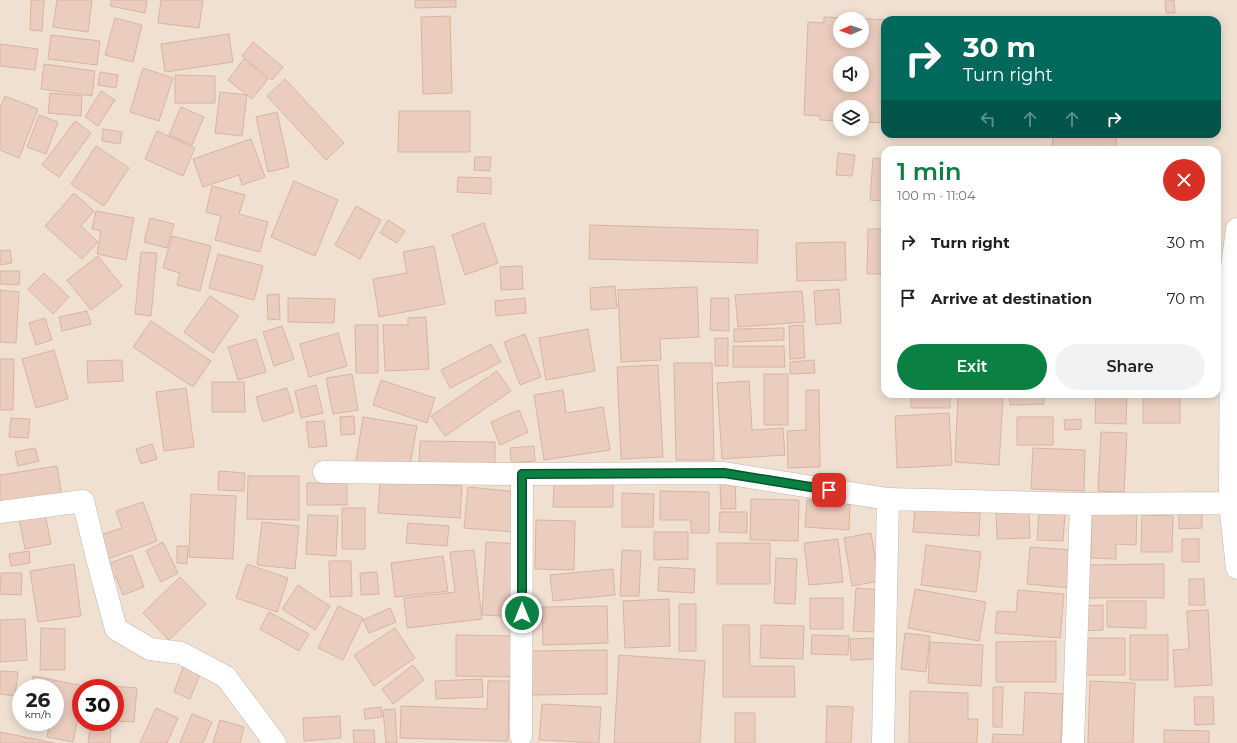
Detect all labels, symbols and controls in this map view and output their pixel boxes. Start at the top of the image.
north arrow [833,12,869,48]
map controls [833,12,869,136]
text: 30 m [963,30,1036,64]
icon: right [897,32,949,84]
button: sound [833,56,869,92]
text: Turn right [963,64,1053,86]
button: layers [833,100,869,136]
icon: left [977,108,999,130]
icon: ahead [1019,108,1041,130]
icon: ahead [1061,108,1083,130]
icon: right [1103,108,1125,130]
text: 1 min [897,157,961,186]
button: close [1163,159,1205,201]
text: 100 m · 11:04 [897,187,976,203]
icon: right [897,231,919,253]
text: Turn right [931,233,1010,252]
text: 30 m [1167,233,1205,252]
icon: arrive [897,287,919,309]
text: Arrive at destination [931,289,1092,308]
text: 70 m [1167,289,1205,308]
button: Exit [897,344,1047,390]
button: Share [1055,344,1205,390]
pin [812,473,846,507]
icon: arrive [818,479,840,501]
position arrow [501,592,543,634]
speed limit sign: 30 [72,679,124,731]
text: 26 [26,688,50,712]
text: km/h [25,708,51,721]

